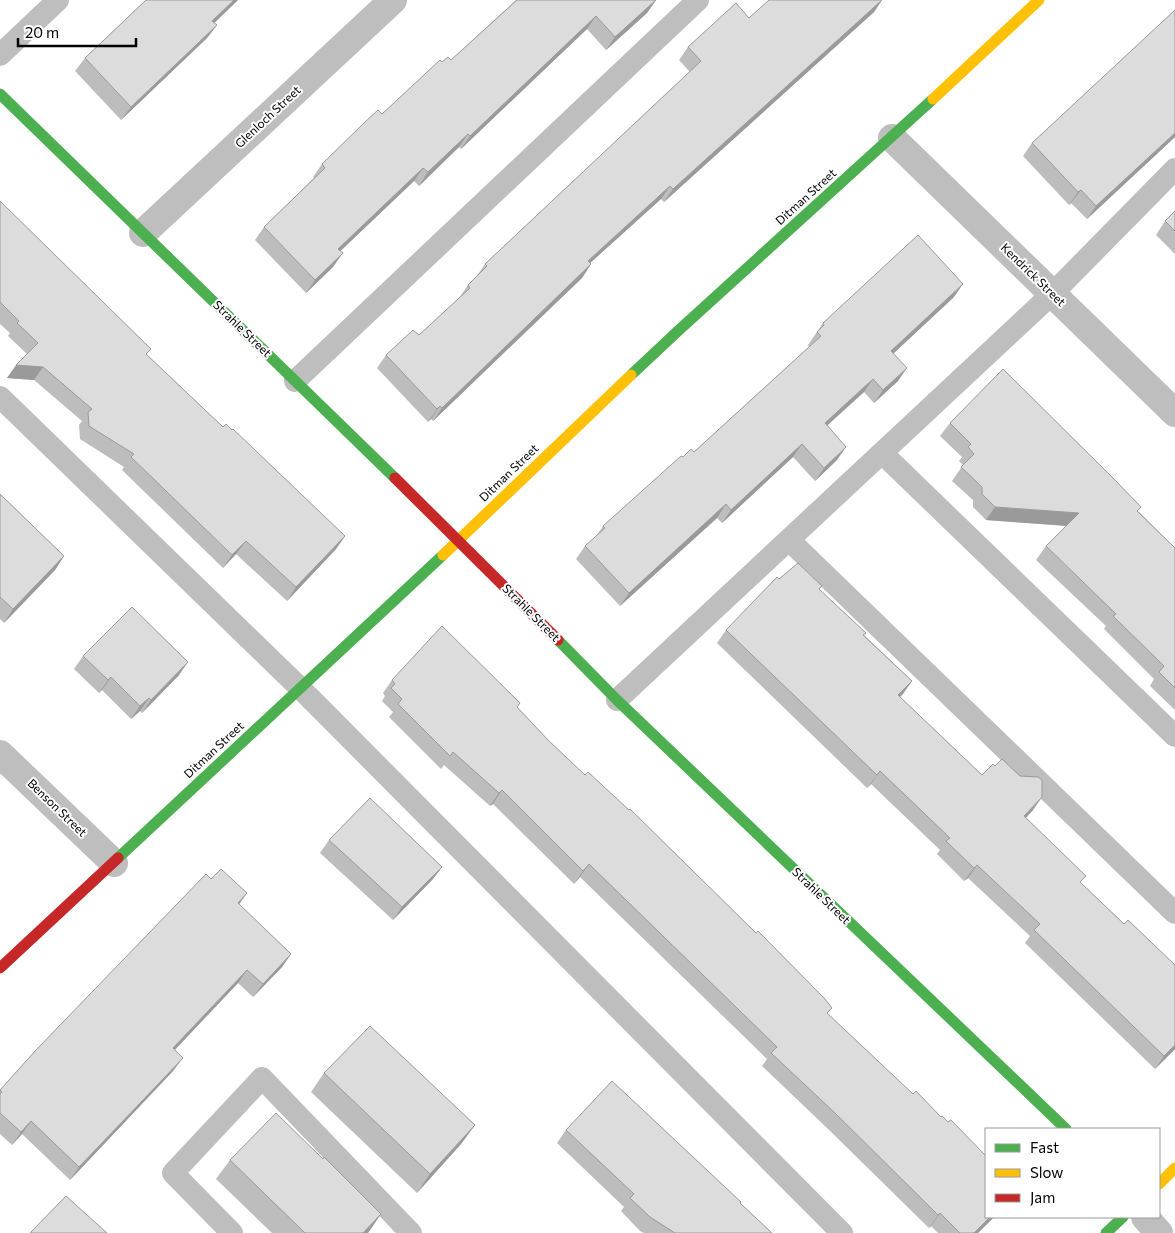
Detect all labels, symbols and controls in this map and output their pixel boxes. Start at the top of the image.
scale bar [18,15,135,47]
text: 20 m [25,23,59,41]
street label: Glenloch Street [232,82,303,150]
street label: Ditman Street [772,165,839,227]
street label: Kendrick Street [999,240,1069,309]
street label: Strahle Street [211,297,275,360]
street label: Ditman Street [476,441,541,504]
street label: Strahle Street [500,581,563,644]
street label: Ditman Street [181,718,246,781]
street label: Benson Street [25,776,90,839]
street label: Strahle Street [790,864,854,927]
legend [985,1128,1160,1218]
text: Fast [1030,1138,1059,1156]
text: Slow [1030,1163,1063,1181]
text: Jam [1030,1188,1055,1206]

